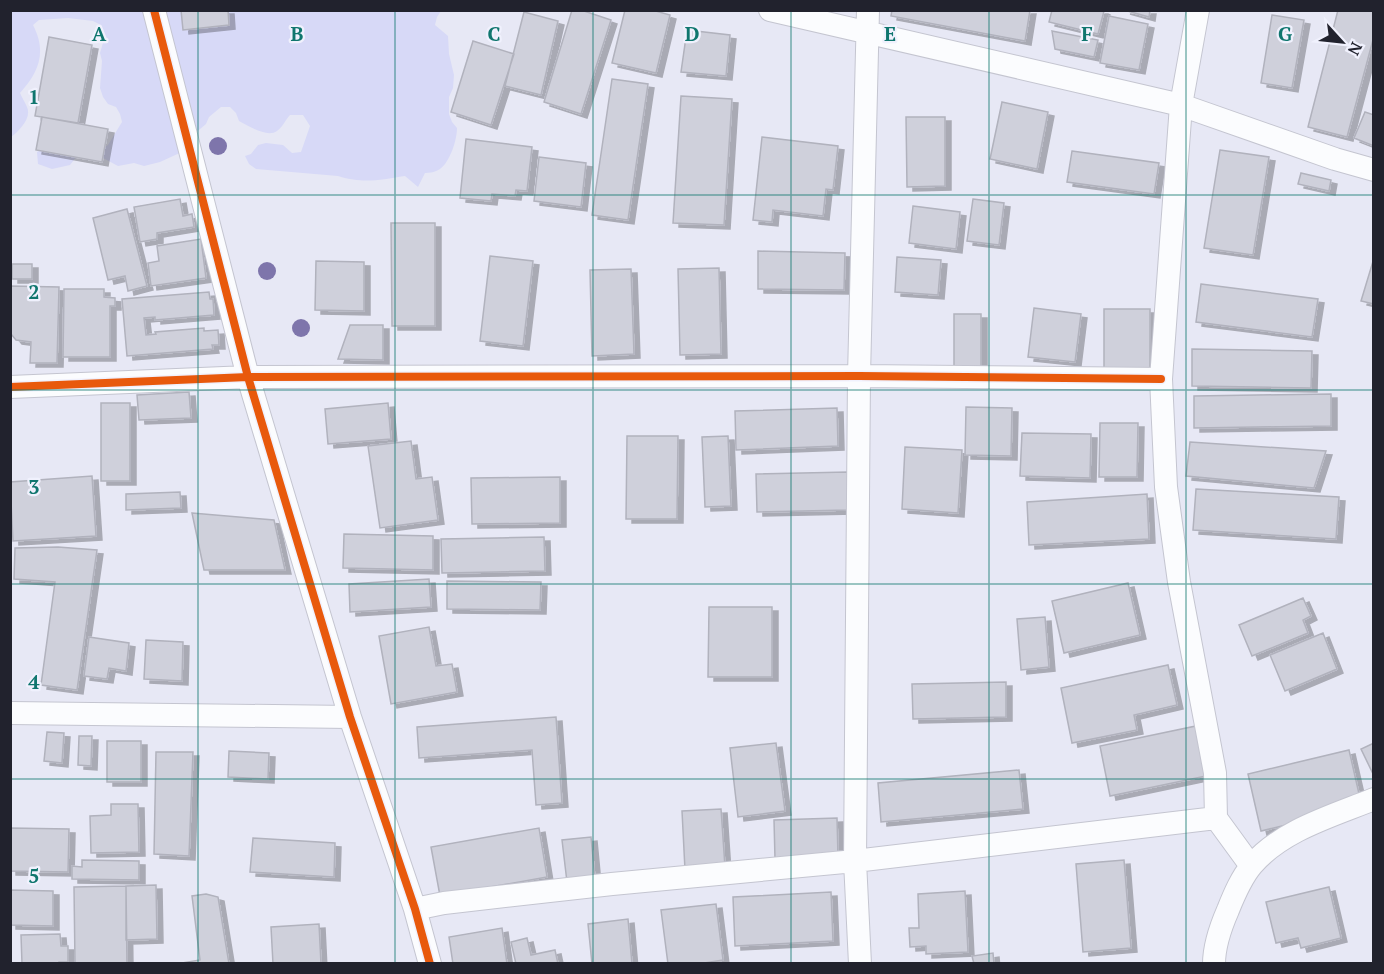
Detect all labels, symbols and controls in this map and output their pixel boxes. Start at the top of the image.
north arrow [1312,12,1372,72]
text: A [92,20,107,47]
text: B [291,20,304,47]
text: C [487,20,501,47]
text: D [685,20,699,47]
text: E [884,20,896,47]
text: F [1081,20,1093,47]
text: G [1278,20,1292,47]
text: N [1343,38,1368,59]
text: 1 [28,83,40,110]
text: 2 [28,278,40,305]
text: 3 [28,473,40,500]
text: 4 [28,668,40,695]
text: 5 [28,862,40,889]

